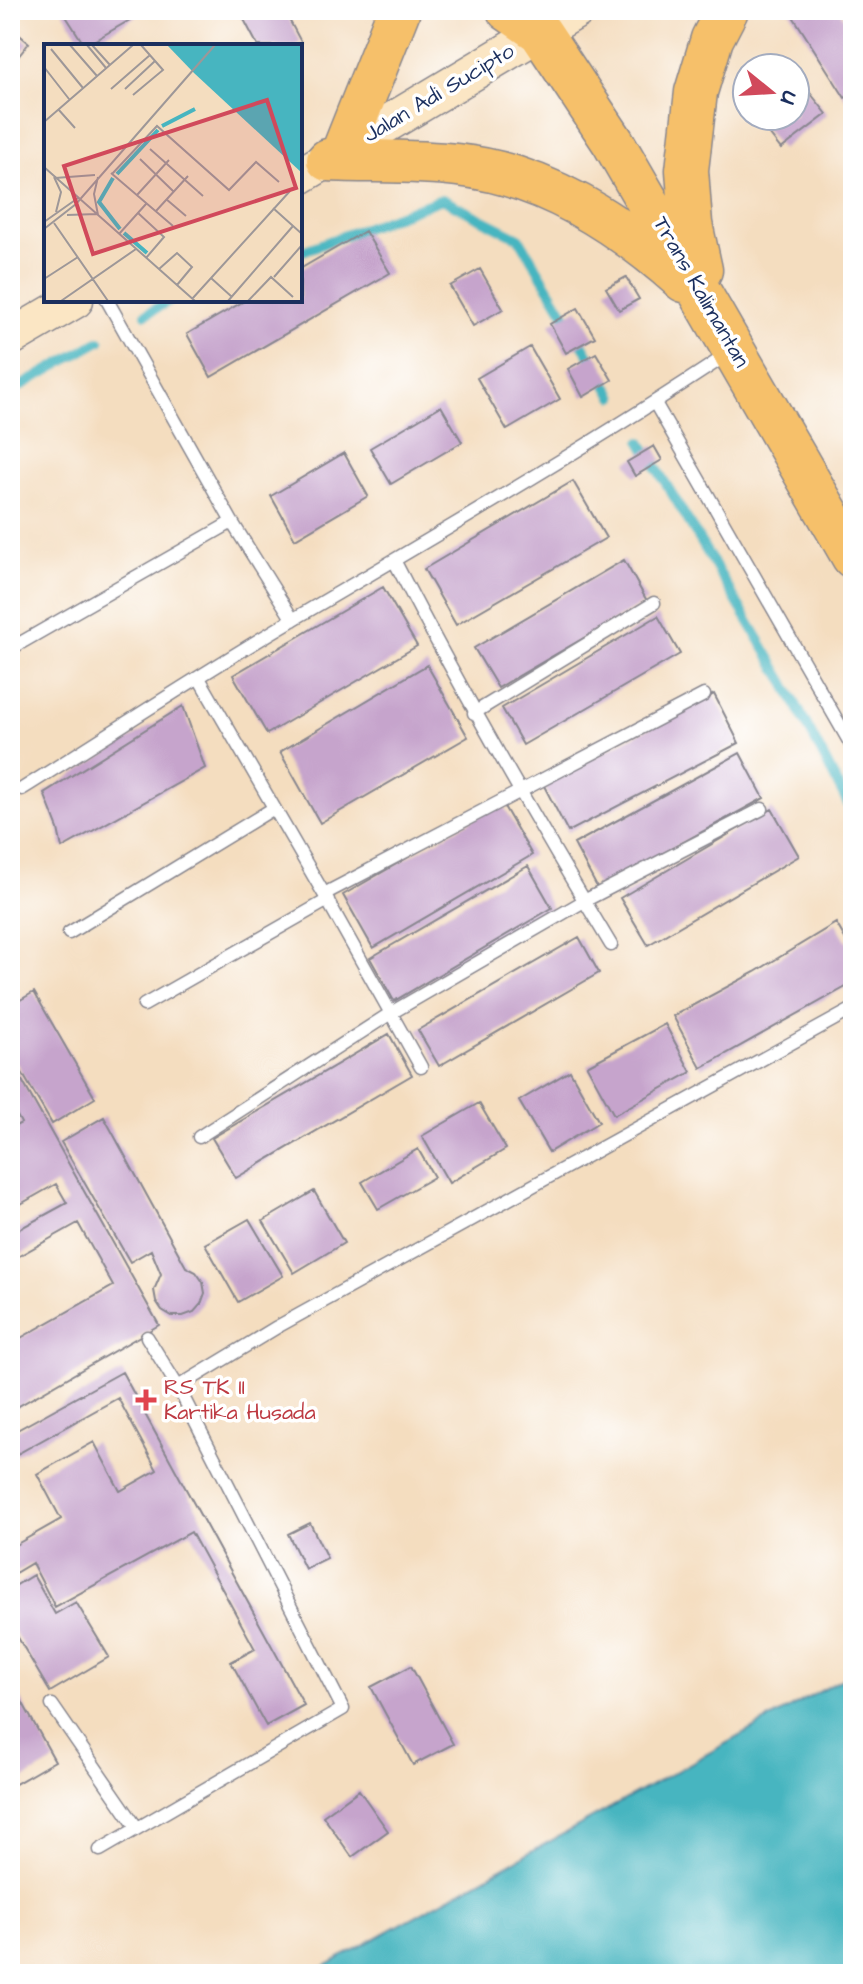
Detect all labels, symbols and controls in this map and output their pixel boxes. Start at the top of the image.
street label: Jalan Adi Sucipto [358,35,521,150]
inset map [44,44,302,302]
north arrow [731,52,811,132]
text: U [772,87,805,108]
street label: Trans Kalimantan [645,211,757,373]
place label: RS TK II Kartika Husada [164,1372,316,1428]
marker: RS TK II Kartika Husada [135,1389,157,1411]

